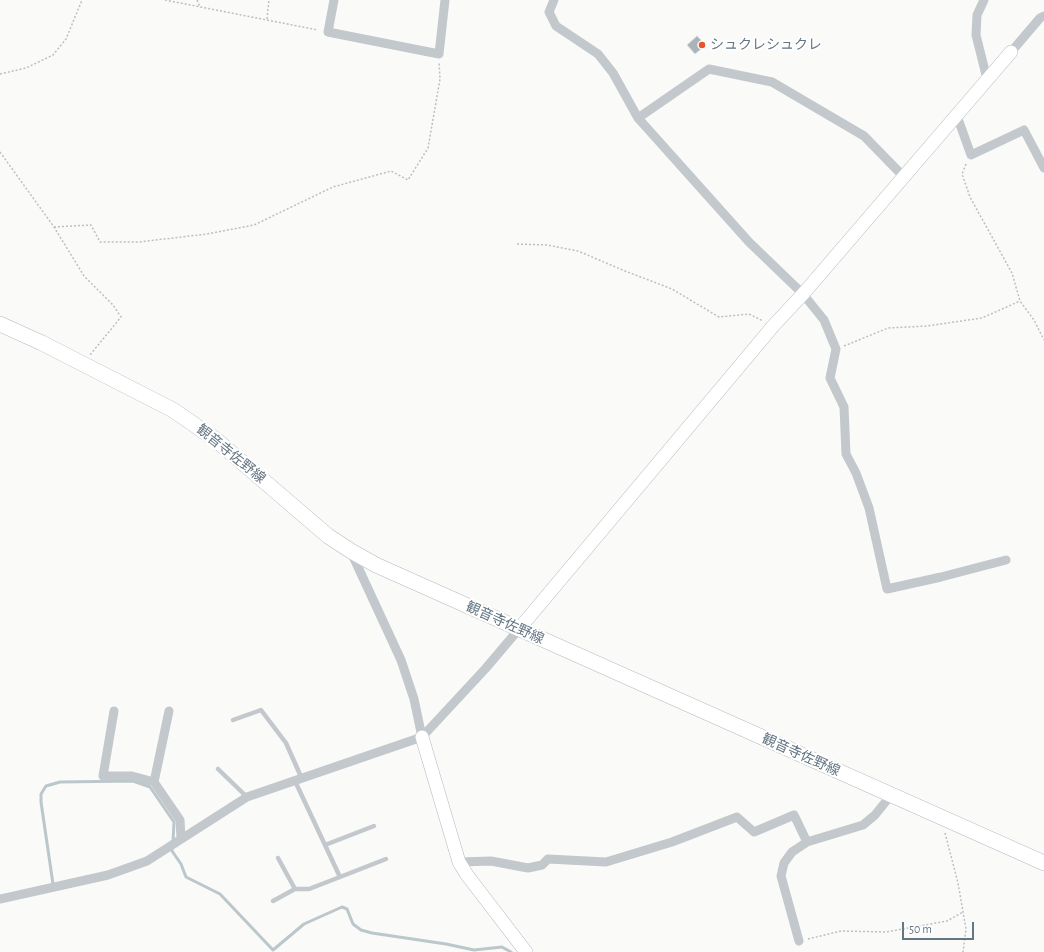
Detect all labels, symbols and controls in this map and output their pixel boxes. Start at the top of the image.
place label: シュクレシュクレ [710,37,822,53]
marker: シュクレシュクレ [697,40,707,50]
street label: 観音寺佐野線 [193,421,269,487]
street label: 観音寺佐野線 [463,598,547,648]
street label: 観音寺佐野線 [759,730,843,780]
scale bar [904,914,976,940]
text: 50 m [909,923,932,935]

